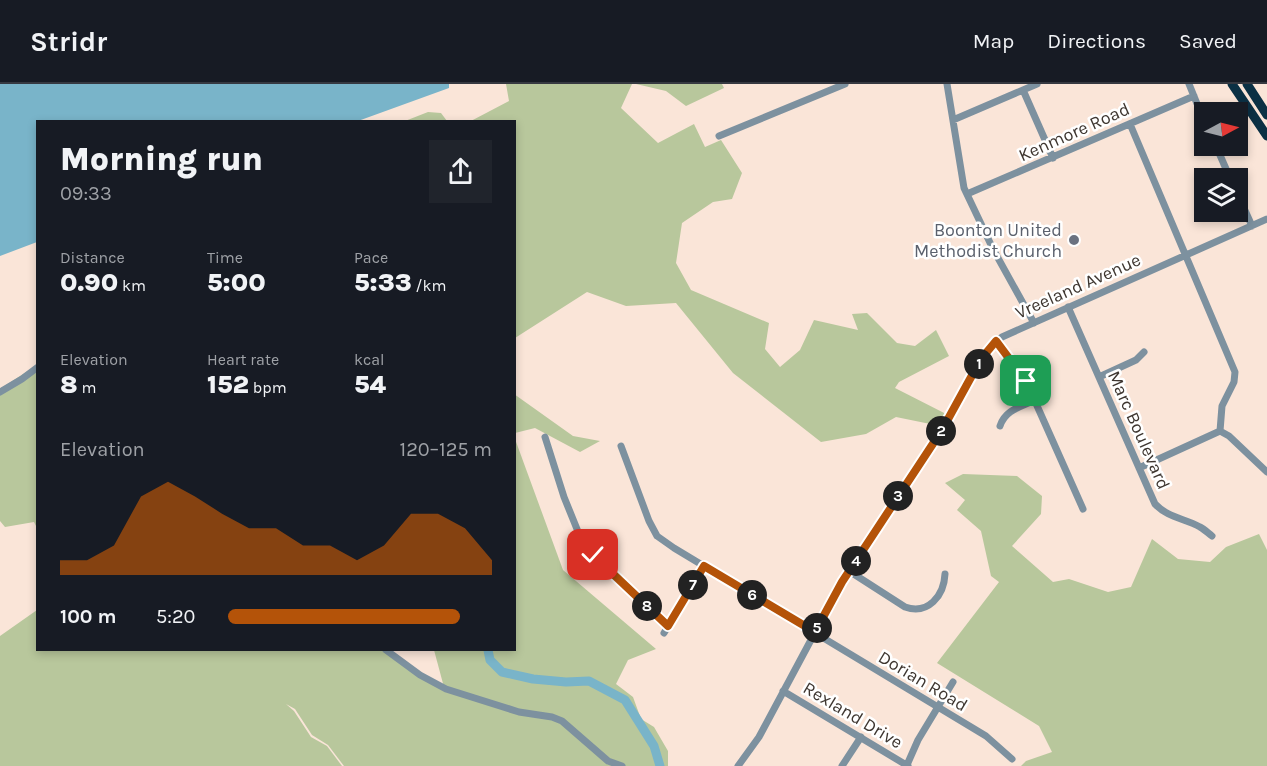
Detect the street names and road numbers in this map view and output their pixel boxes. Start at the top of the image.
street label: Kenmore Road [1015,98,1133,166]
street label: Vreeland Avenue [1012,249,1144,323]
street label: Marc Boulevard [1103,367,1175,493]
street label: Dorian Road [874,646,972,716]
street label: Rexland Drive [799,677,907,753]

